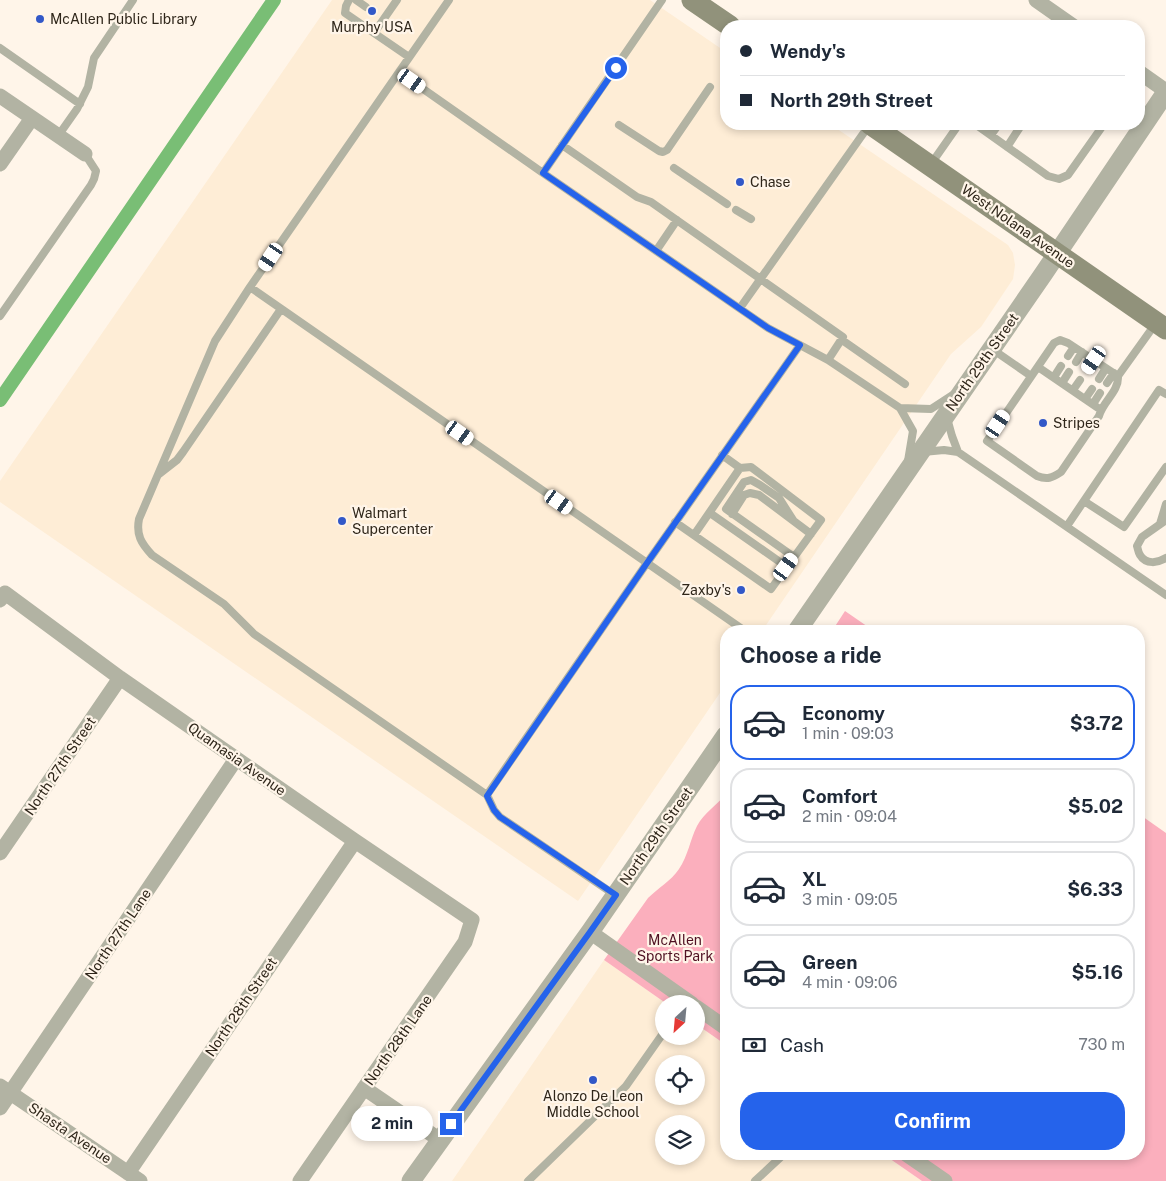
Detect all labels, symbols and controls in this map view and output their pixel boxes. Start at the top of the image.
marker: Murphy USA [366,5,378,17]
place label: McAllen Public Library [50,11,198,27]
marker: McAllen Public Library [34,13,46,25]
place label: Murphy USA [331,19,413,35]
text: Wendy's [770,40,846,62]
route start [605,57,627,79]
car [395,66,428,96]
text: North 29th Street [770,89,933,111]
place label: Chase [750,174,790,190]
marker: Chase [734,176,746,188]
street label: West Nolana Avenue [959,181,1078,271]
car [256,240,285,274]
street label: North 29th Street [942,310,1022,414]
car [1079,343,1108,377]
car [983,407,1012,441]
place label: Stripes [1053,415,1100,431]
marker: Stripes [1037,417,1049,429]
car [443,418,476,448]
car [542,487,575,517]
place label: Walmart Supercenter [352,505,433,537]
marker: Walmart Supercenter [336,515,348,527]
car [771,550,800,584]
place label: Zaxby's [681,582,731,598]
marker: Zaxby's [735,584,747,596]
text: Choose a ride [740,642,882,668]
icon: car [742,700,787,745]
text: Economy [802,702,885,724]
text: $3.72 [1070,712,1123,734]
street label: North 27th Street [21,714,99,818]
street label: Quamasia Avenue [185,719,289,799]
text: 1 min · 09:03 [802,724,894,743]
icon: car [742,783,787,828]
street label: North 29th Street [616,784,696,888]
text: Comfort [802,785,878,807]
text: $5.02 [1068,795,1123,817]
text: 2 min · 09:04 [802,807,897,826]
icon: car [742,866,787,911]
text: XL [802,868,827,890]
text: $6.33 [1067,878,1123,900]
street label: North 27th Lane [82,886,154,982]
text: 3 min · 09:05 [802,890,898,909]
park label: McAllen Sports Park [637,932,713,964]
icon: car [742,949,787,994]
text: Green [802,951,857,973]
street label: North 28th Street [202,955,280,1059]
text: $5.16 [1071,961,1123,983]
text: 4 min · 09:06 [802,973,897,992]
street label: North 28th Lane [361,992,435,1088]
north arrow [655,995,705,1045]
map controls [655,995,705,1165]
icon: cash [740,1031,768,1059]
text: Cash [780,1034,824,1056]
text: 730 m [1078,1035,1125,1054]
button: locate [655,1055,705,1105]
marker: Alonzo De Leon Middle School [587,1074,599,1086]
place label: Alonzo De Leon Middle School [543,1088,643,1120]
button: Confirm [740,1092,1125,1150]
street label: Shasta Avenue [25,1099,115,1167]
callout: 2 min [351,1106,434,1142]
route end [440,1113,462,1135]
text: 2 min [371,1114,413,1133]
button: layers [655,1115,705,1165]

